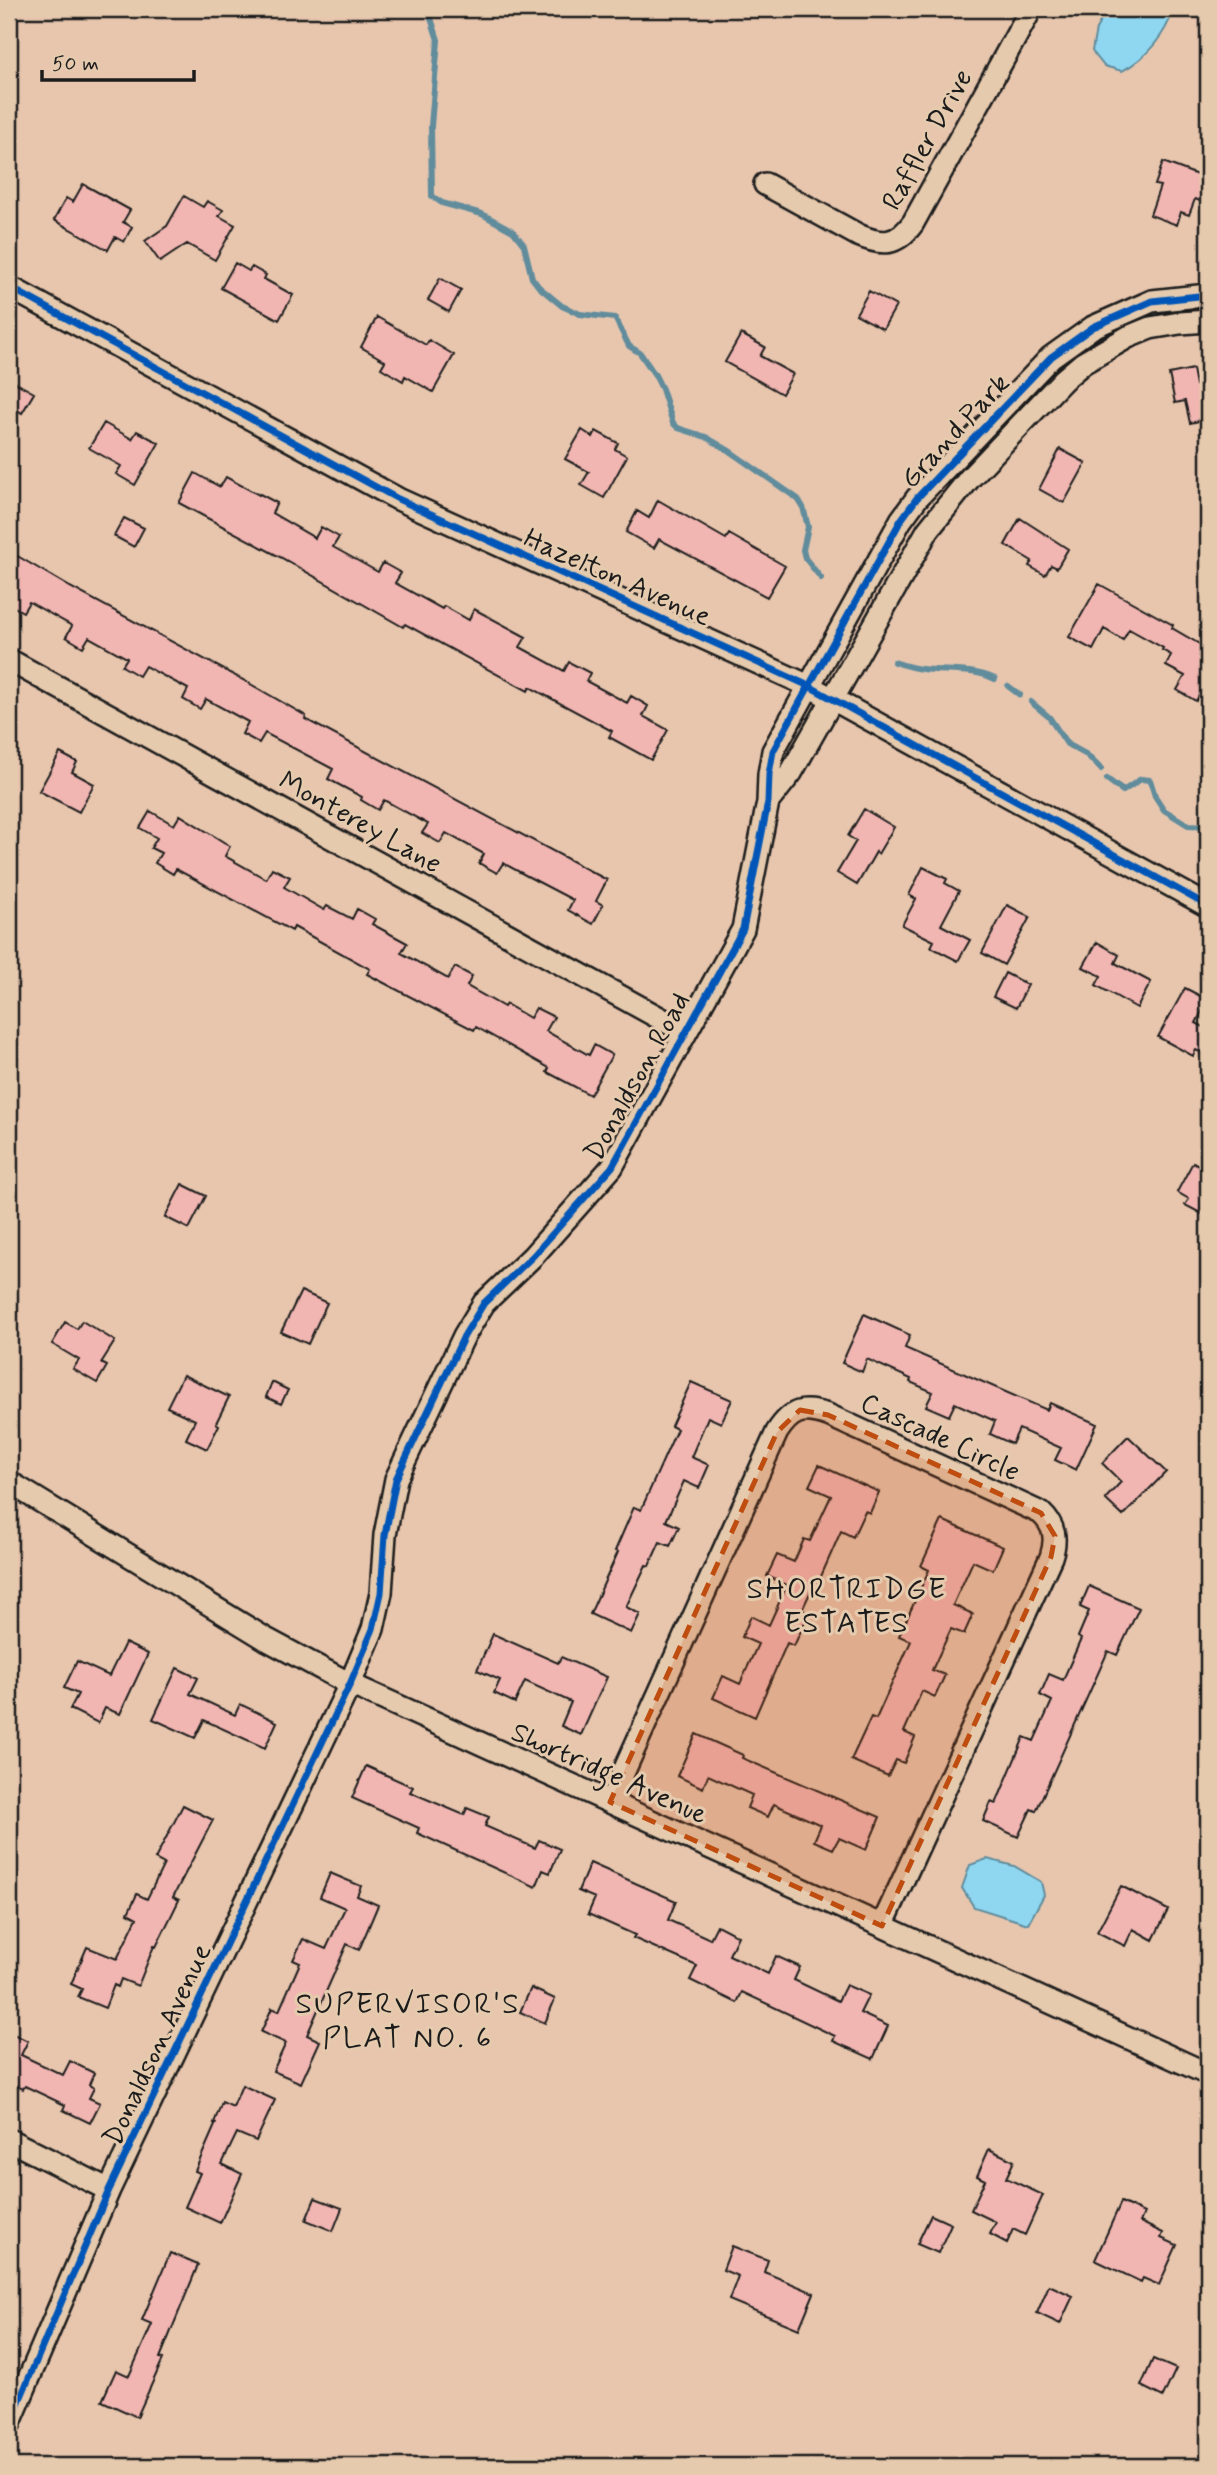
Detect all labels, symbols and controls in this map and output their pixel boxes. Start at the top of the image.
scale bar [42,38,194,82]
text: 50 m [52,50,99,78]
street label: Raffler Drive [874,63,982,217]
street label: Grand Park [893,366,1019,497]
street label: Hazelton Avenue [518,520,716,636]
street label: Monterey Lane [272,763,448,883]
street label: Donaldson Road [577,986,700,1168]
street label: Cascade Circle [854,1385,1026,1491]
district label: SHORTRIDGE ESTATES [747,1570,947,1643]
street label: Shortridge Avenue [504,1714,713,1837]
street label: Donaldson Avenue [95,1938,221,2152]
district label: SUPERVISOR'S PLAT NO. 6 [295,1985,521,2058]

